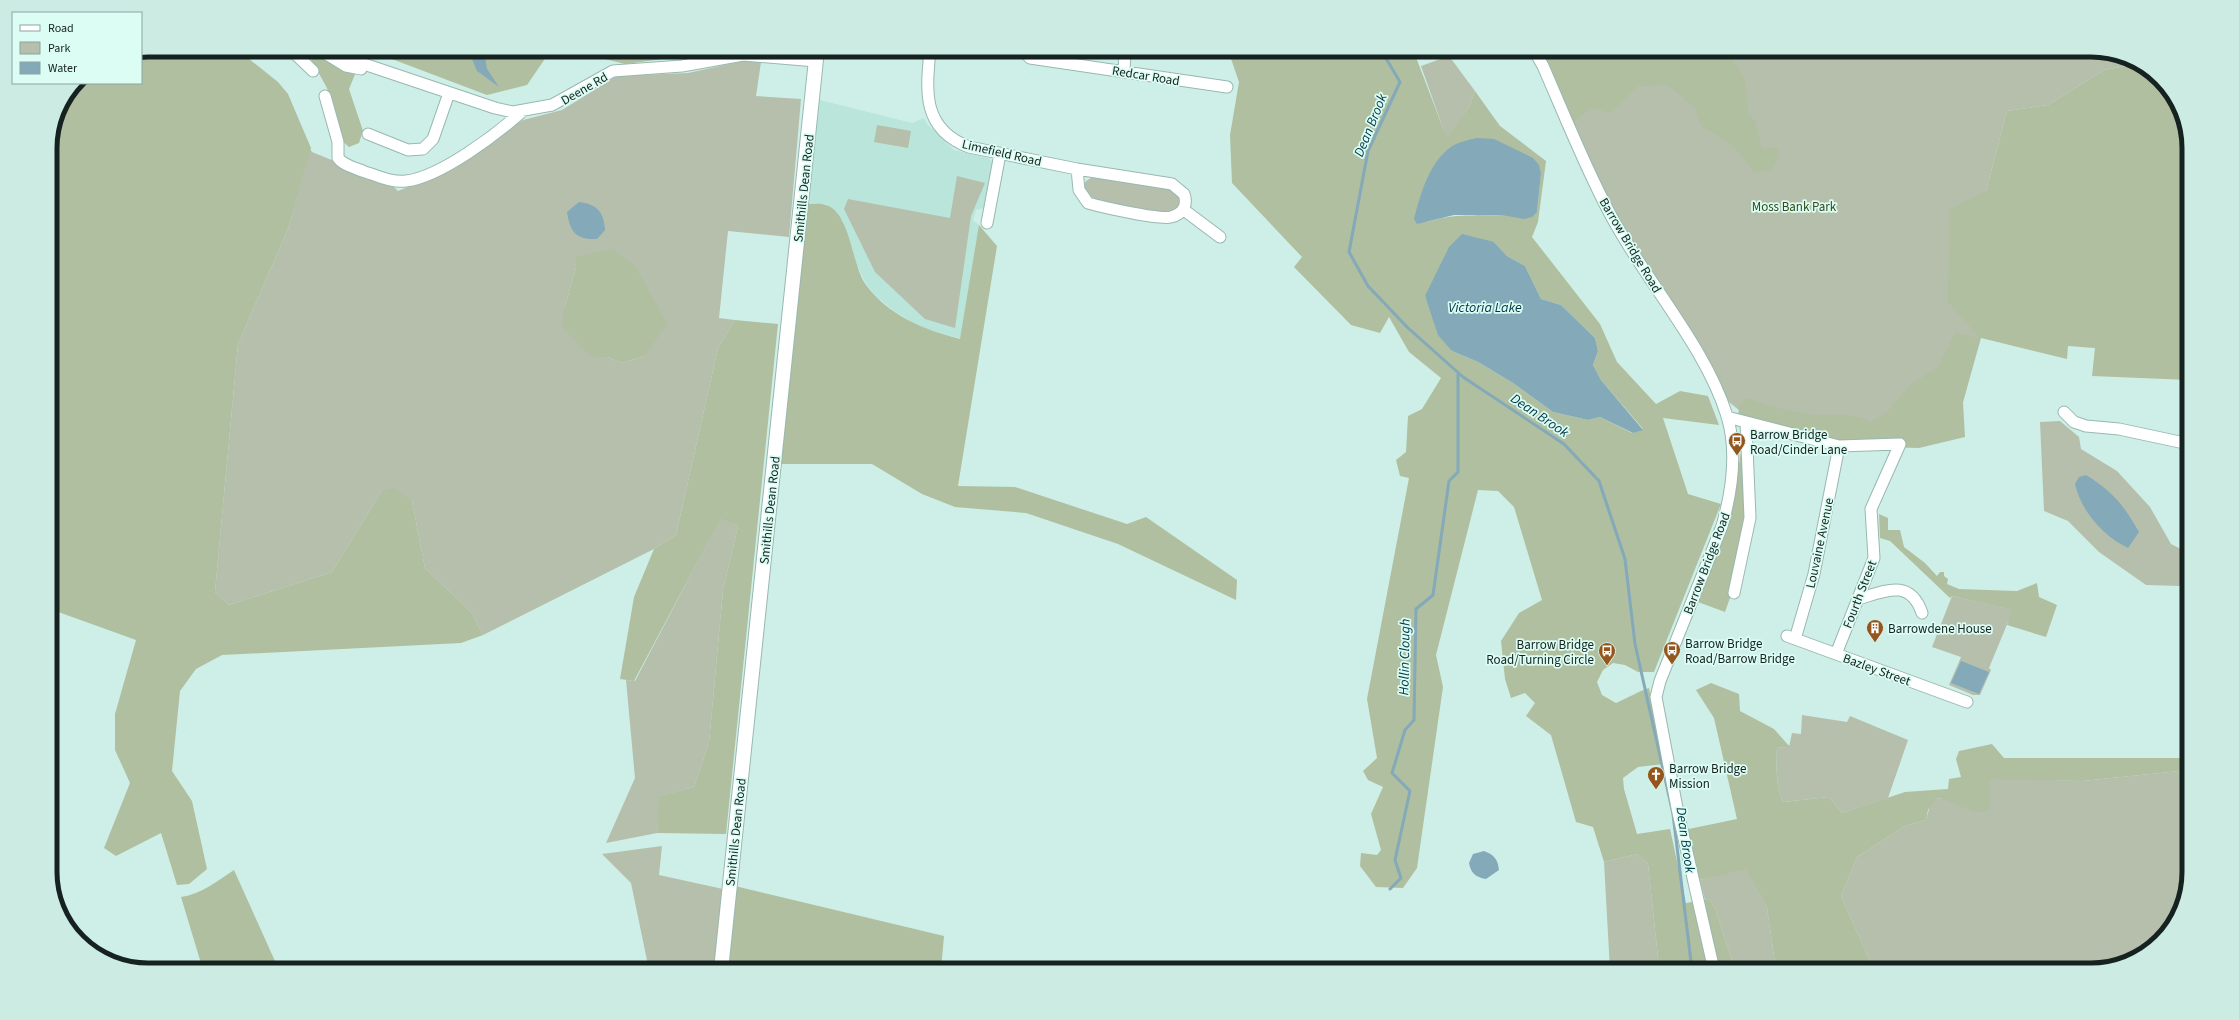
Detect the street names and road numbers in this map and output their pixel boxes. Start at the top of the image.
street label: Redcar Road [1111,62,1181,90]
street label: Deene Rd [558,68,611,110]
street label: Smithills Dean Road [789,133,819,243]
street label: Limefield Road [960,135,1043,171]
street label: Barrow Bridge Road [1595,195,1666,296]
street label: Smithills Dean Road [755,455,785,565]
street label: Louvaine Avenue [1802,496,1838,590]
street label: Barrow Bridge Road [1679,510,1735,617]
street label: Fourth Street [1839,557,1881,631]
street label: Bazley Street [1840,649,1914,691]
street label: Smithills Dean Road [721,777,751,887]

